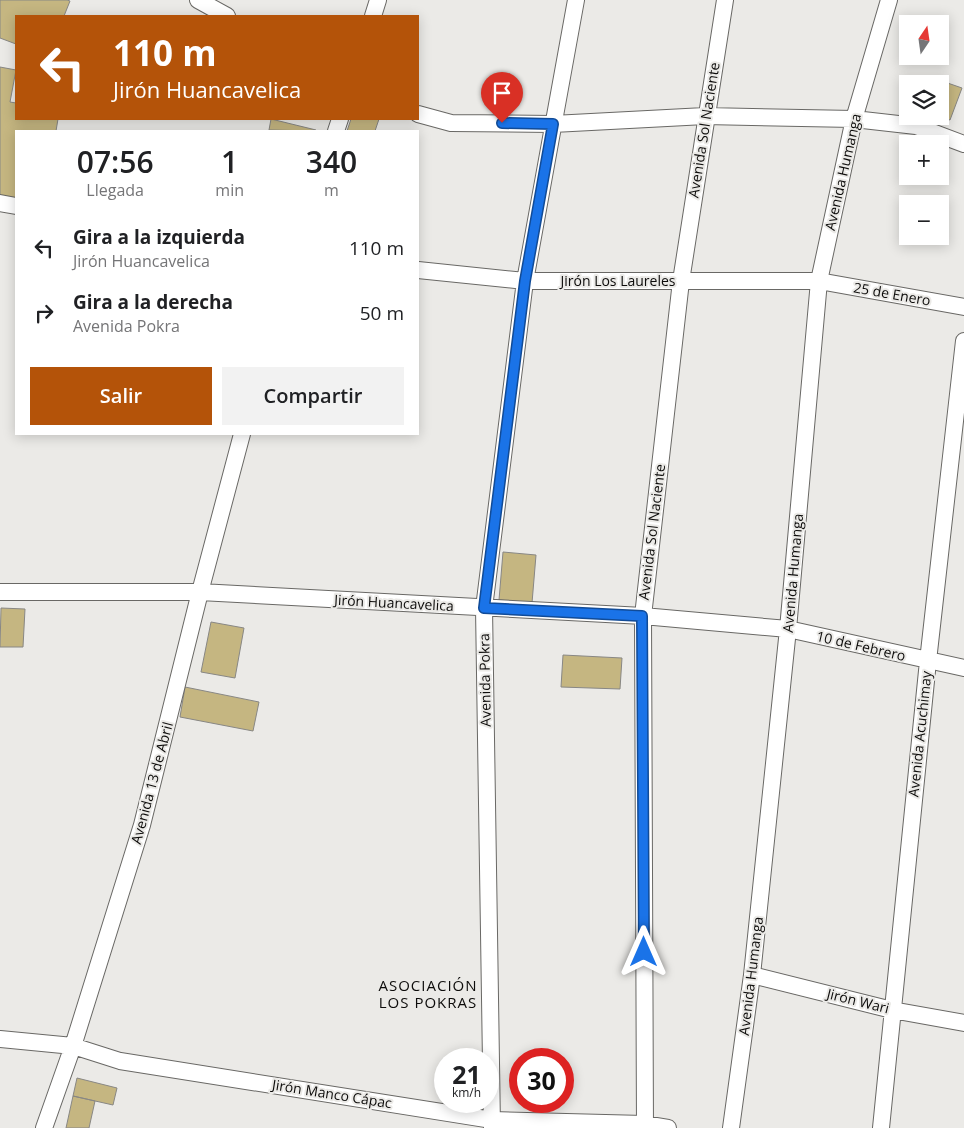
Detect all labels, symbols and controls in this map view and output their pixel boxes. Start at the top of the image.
north arrow [899,15,949,65]
map controls [899,15,949,245]
text: 110 m [113,29,217,76]
icon: left [30,35,95,100]
street label: Avenida Sol Naciente [683,61,724,199]
pin [481,72,523,123]
text: Jirón Huancavelica [113,74,301,104]
button: layers [899,75,949,125]
icon: arrive [488,79,516,107]
street label: Avenida Humanga [820,112,865,232]
button: + [899,135,949,185]
text: 07:56 [77,141,154,182]
text: 1 [221,141,238,182]
text: 340 [306,141,357,182]
text: Llegada [86,179,144,201]
text: min [215,179,244,201]
text: m [324,179,339,201]
button: − [899,195,949,245]
text: Gira a la izquierda [73,224,245,250]
icon: left [30,234,58,262]
text: 110 m [349,235,404,261]
text: Jirón Huancavelica [73,250,210,272]
street label: Jirón Los Laureles [558,271,676,290]
street label: 25 de Enero [852,277,932,310]
text: Gira a la derecha [73,289,233,315]
icon: right [30,299,58,327]
text: 50 m [360,300,404,326]
text: Avenida Pokra [73,315,180,337]
button: Salir [30,367,212,425]
button: Compartir [222,367,404,425]
street label: Avenida Sol Naciente [634,463,669,601]
street label: Avenida Humanga [778,513,807,633]
street label: Jirón Huancavelica [332,590,454,615]
street label: 10 de Febrero [815,626,908,665]
street label: Avenida Pokra [474,633,495,727]
street label: Avenida Acuchimay [903,669,936,798]
street label: Avenida 13 de Abril [126,720,177,846]
street label: Avenida Humanga [734,916,767,1036]
position arrow [617,925,669,977]
district label: ASOCIACIÓN LOS POKRAS [378,975,478,1012]
street label: Jirón Wari [823,983,891,1017]
speed limit sign: 30 [509,1048,574,1113]
text: 21 [452,1057,481,1091]
street label: Jirón Manco Cápac [269,1074,394,1112]
text: km/h [452,1084,481,1101]

